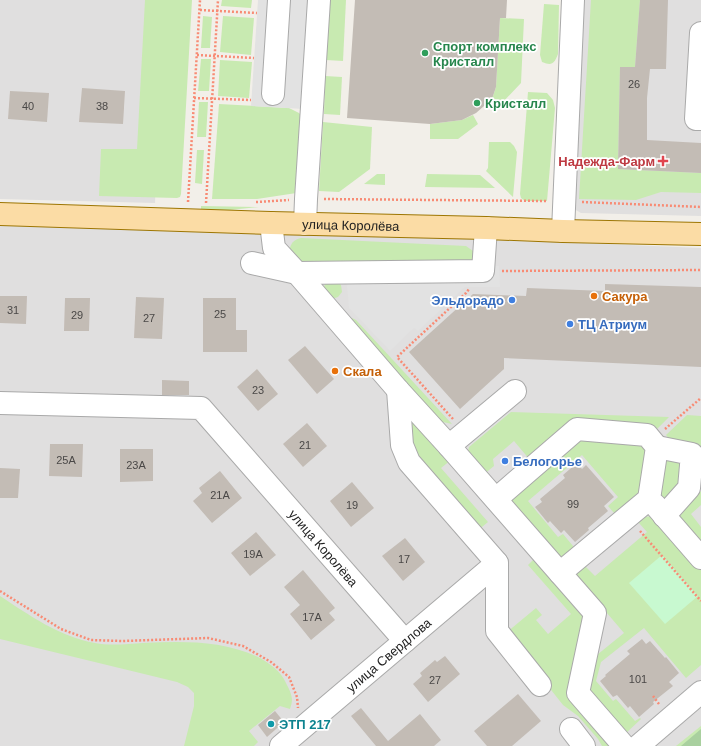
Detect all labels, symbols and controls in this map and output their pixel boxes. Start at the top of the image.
place label: Спорт комплекс Кристалл [433,39,536,69]
marker: Спорт комплекс Кристалл [420,48,430,58]
house number: 26 [628,78,640,90]
place label: Кристалл [485,96,546,111]
marker: Кристалл [472,98,482,108]
house number: 40 [22,100,34,112]
house number: 38 [96,100,108,112]
place label: Надежда-Фарм [558,154,655,169]
marker: Надежда-Фарм [658,156,668,166]
street label: улица Королёва [302,216,400,234]
place label: Сакура [602,289,648,304]
marker: Сакура [589,291,599,301]
place label: Эльдорадо [431,293,504,308]
marker: Эльдорадо [507,295,517,305]
house number: 31 [7,304,19,316]
house number: 25 [214,308,226,320]
house number: 29 [71,309,83,321]
house number: 27 [143,312,155,324]
place label: ТЦ Атриум [578,317,647,332]
marker: ТЦ Атриум [565,319,575,329]
place label: Скала [343,364,382,379]
marker: Скала [330,366,340,376]
house number: 23 [252,384,264,396]
house number: 21 [299,439,311,451]
house number: 25А [56,454,76,466]
place label: Белогорье [513,454,582,469]
marker: Белогорье [500,456,510,466]
house number: 23А [126,459,146,471]
house number: 21А [210,489,230,501]
house number: 99 [567,498,579,510]
house number: 19 [346,499,358,511]
street label: улица Королёва [286,506,362,590]
house number: 19А [243,548,263,560]
house number: 17 [398,553,410,565]
house number: 17А [302,611,322,623]
street label: улица Свердлова [343,614,435,695]
house number: 101 [629,673,647,685]
house number: 27 [429,674,441,686]
place label: ЭТП 217 [279,717,331,732]
marker: ЭТП 217 [266,719,276,729]

